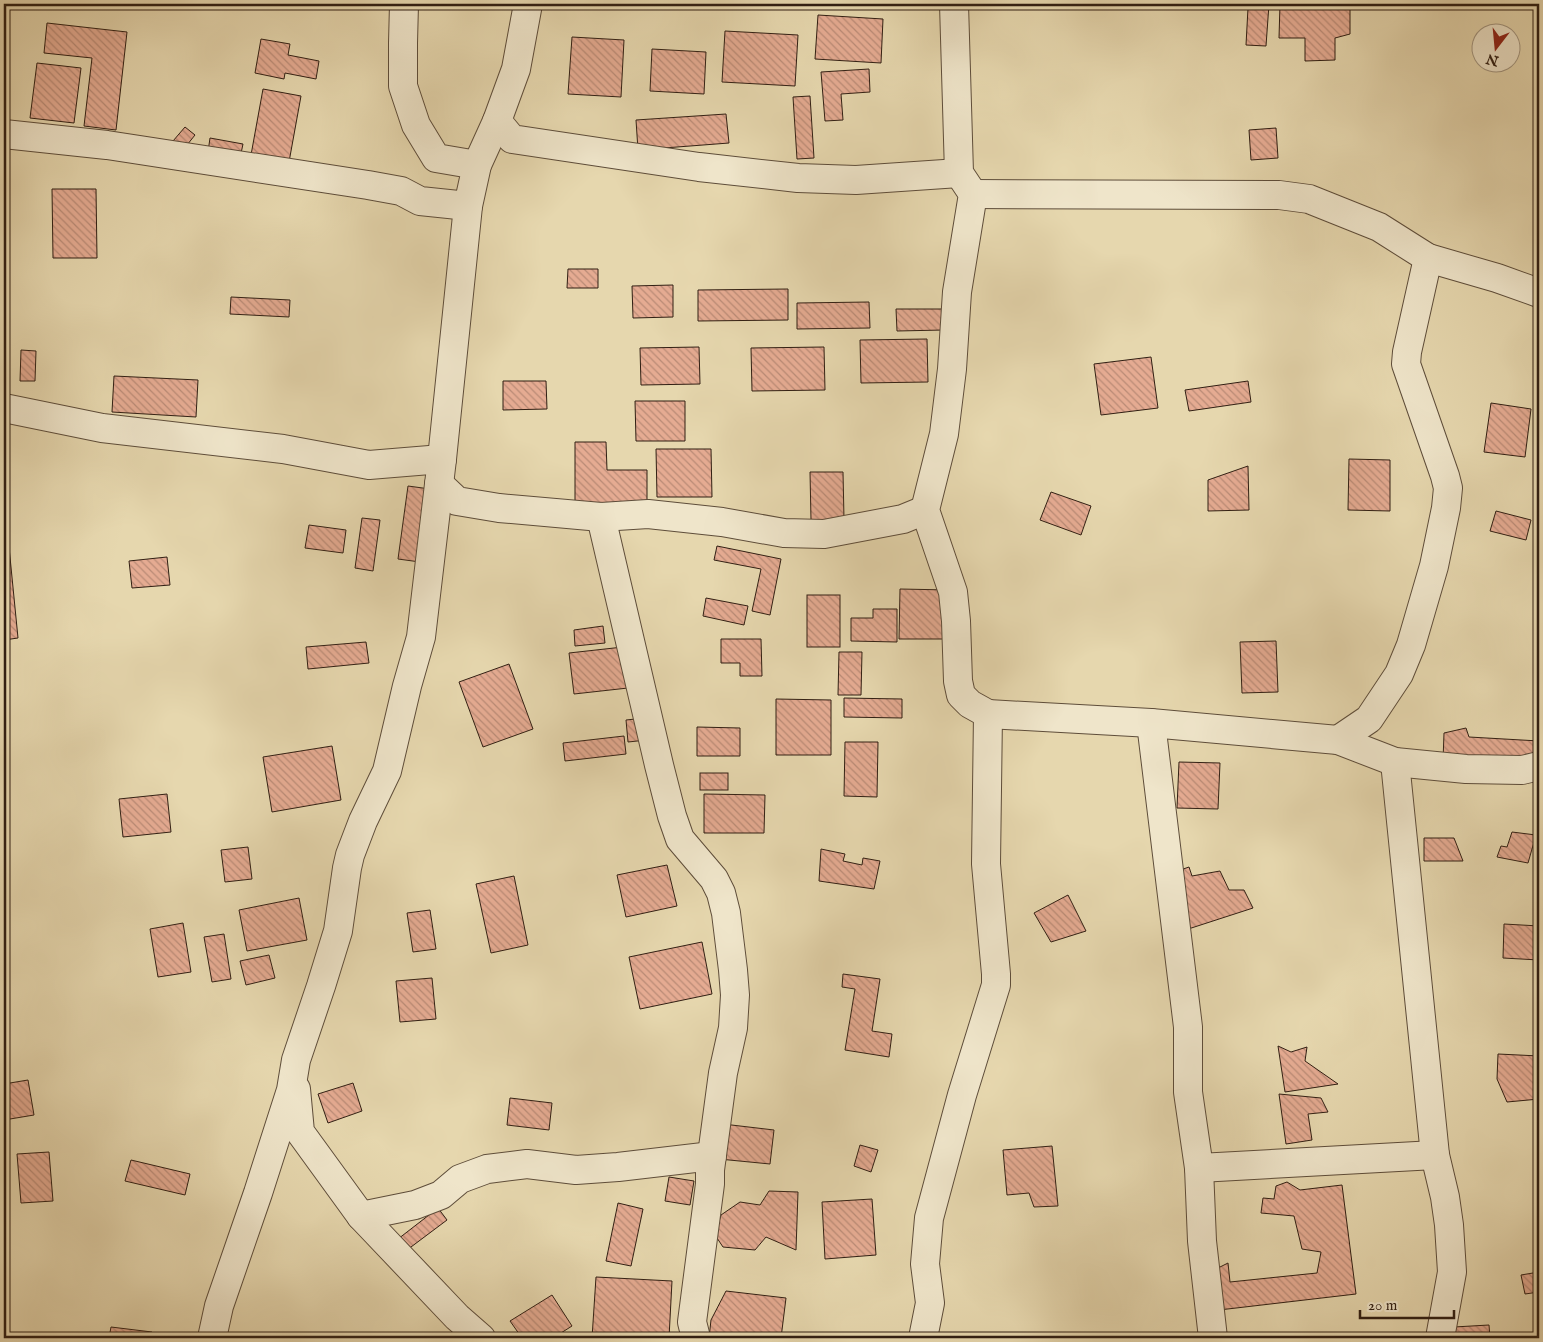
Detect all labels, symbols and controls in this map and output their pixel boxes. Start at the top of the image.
north arrow [1470,22,1520,72]
text: N [1484,49,1502,70]
scale bar [1360,1287,1454,1319]
text: 20 m [1368,1296,1398,1315]

